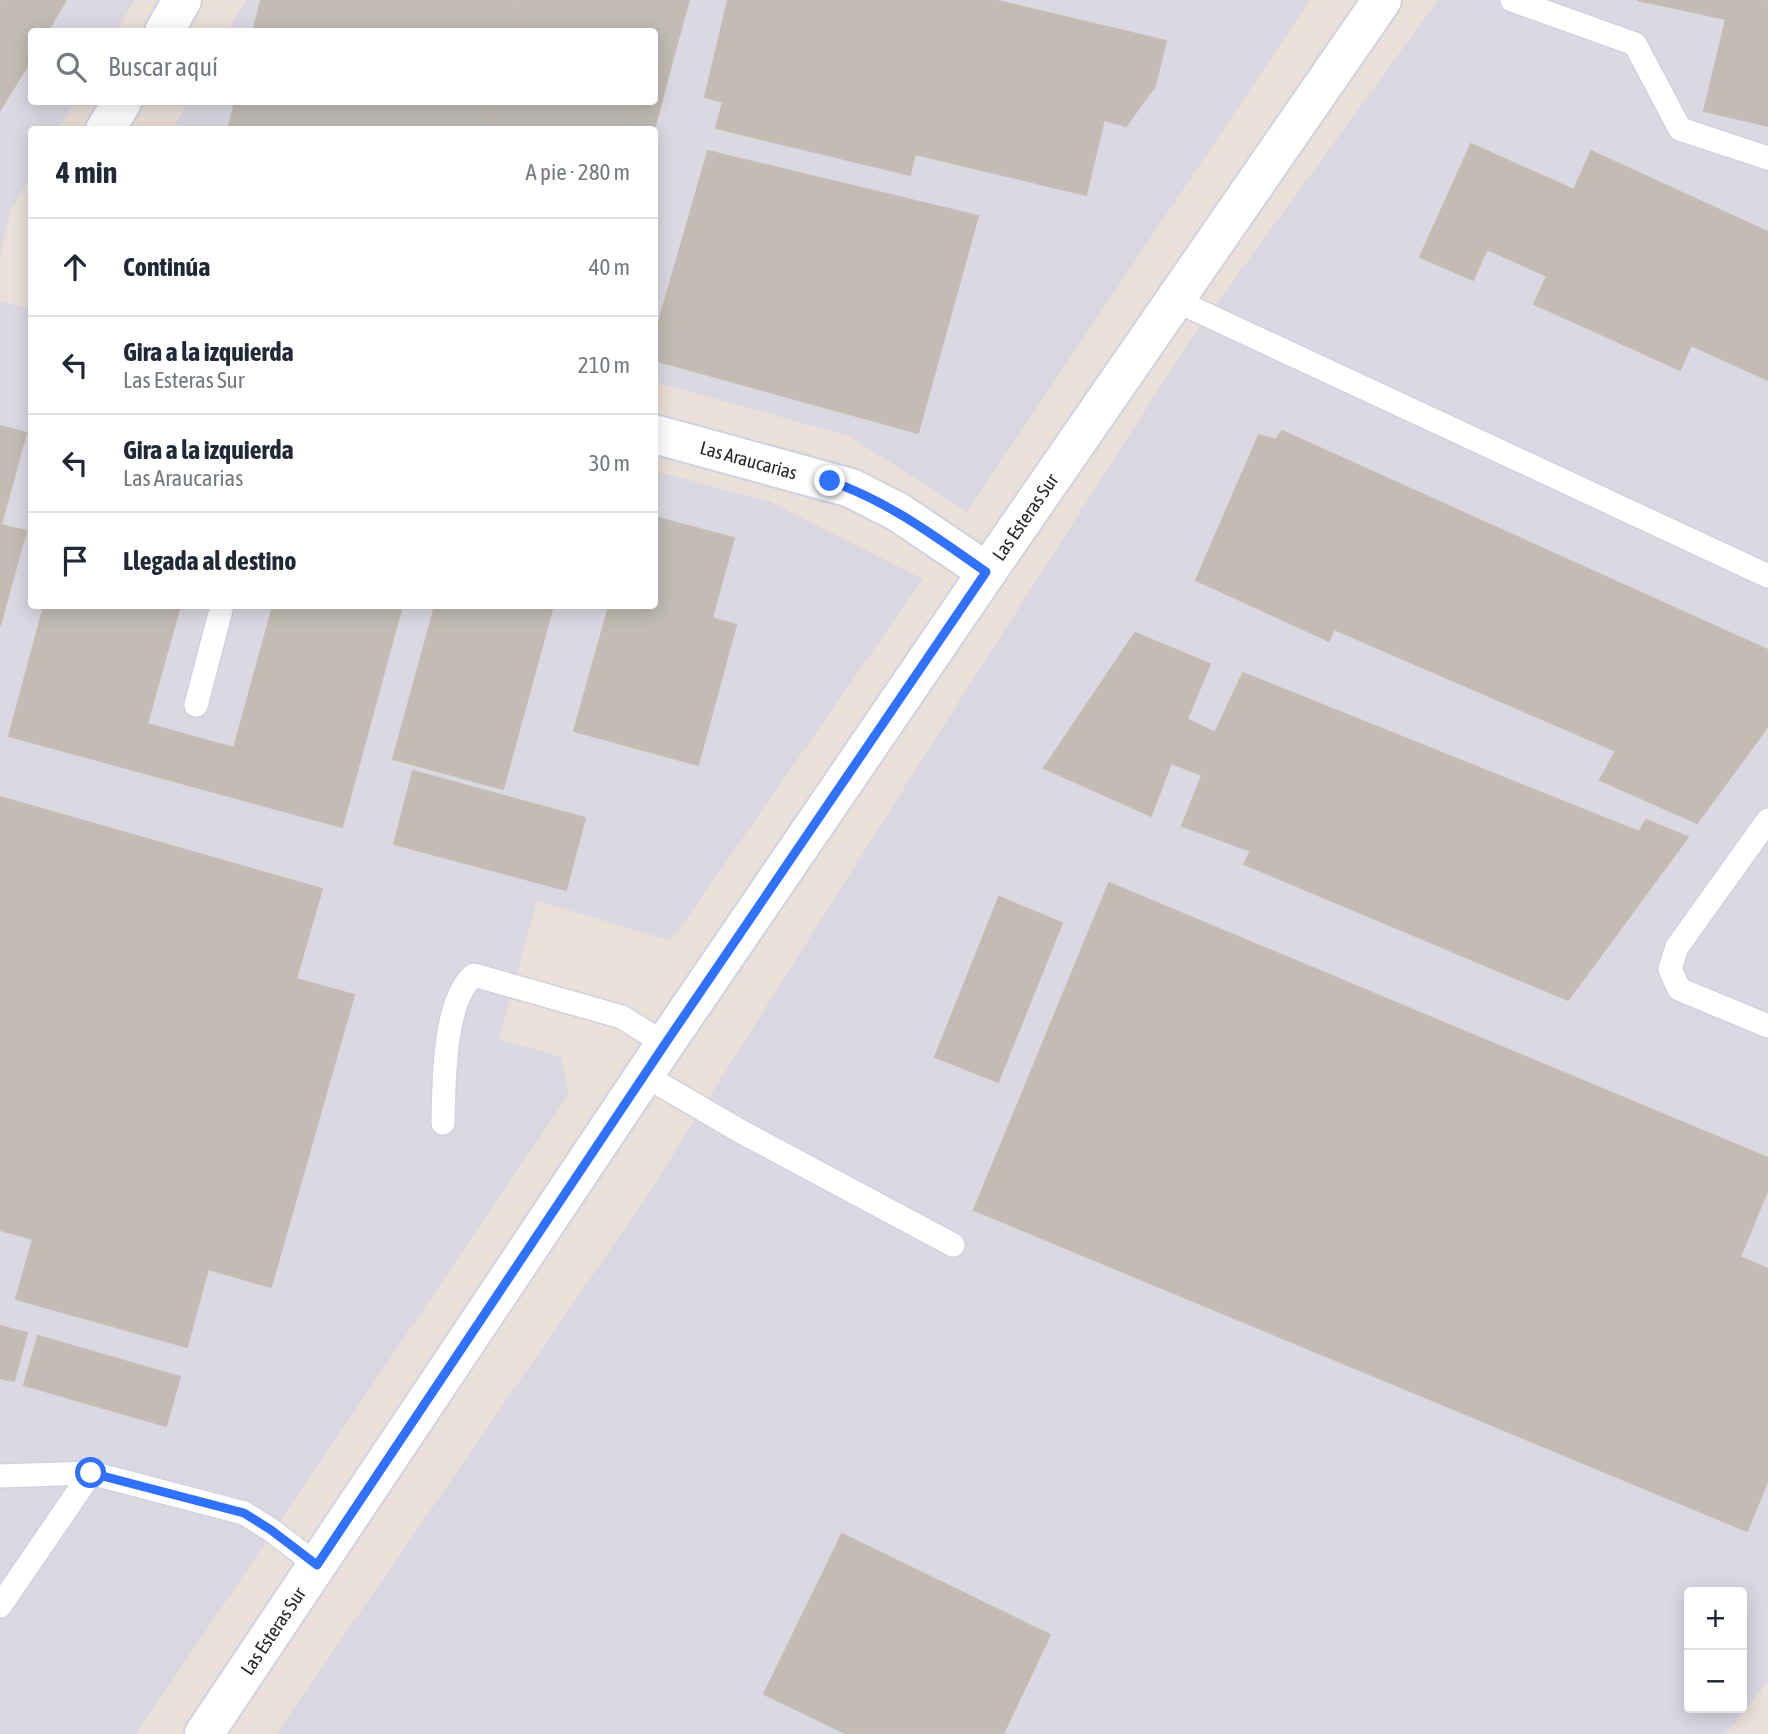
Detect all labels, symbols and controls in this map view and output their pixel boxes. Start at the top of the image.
search box [28,28,658,105]
icon: search [52,48,90,86]
text: Buscar aquí [108,52,218,82]
text: 4 min [56,155,117,189]
text: A pie · 280 m [526,159,630,185]
icon: ahead [56,248,94,286]
text: Continúa [123,252,210,282]
text: 40 m [589,254,630,280]
text: Gira a la izquierda [123,337,294,367]
icon: left [56,346,94,384]
text: 210 m [578,352,630,378]
text: Las Esteras Sur [123,367,244,393]
text: Gira a la izquierda [123,435,294,465]
street label: Las Araucarias [698,436,800,484]
icon: left [56,444,94,482]
text: 30 m [589,450,630,476]
text: Las Araucarias [123,465,243,491]
route end [814,465,845,496]
street label: Las Esteras Sur [987,469,1063,565]
icon: arrive [56,542,94,580]
text: Llegada al destino [123,546,296,576]
route start [75,1457,106,1488]
street label: Las Esteras Sur [236,1583,310,1679]
map controls [1684,1587,1747,1713]
button: + [1684,1587,1747,1650]
button: − [1684,1650,1747,1713]

